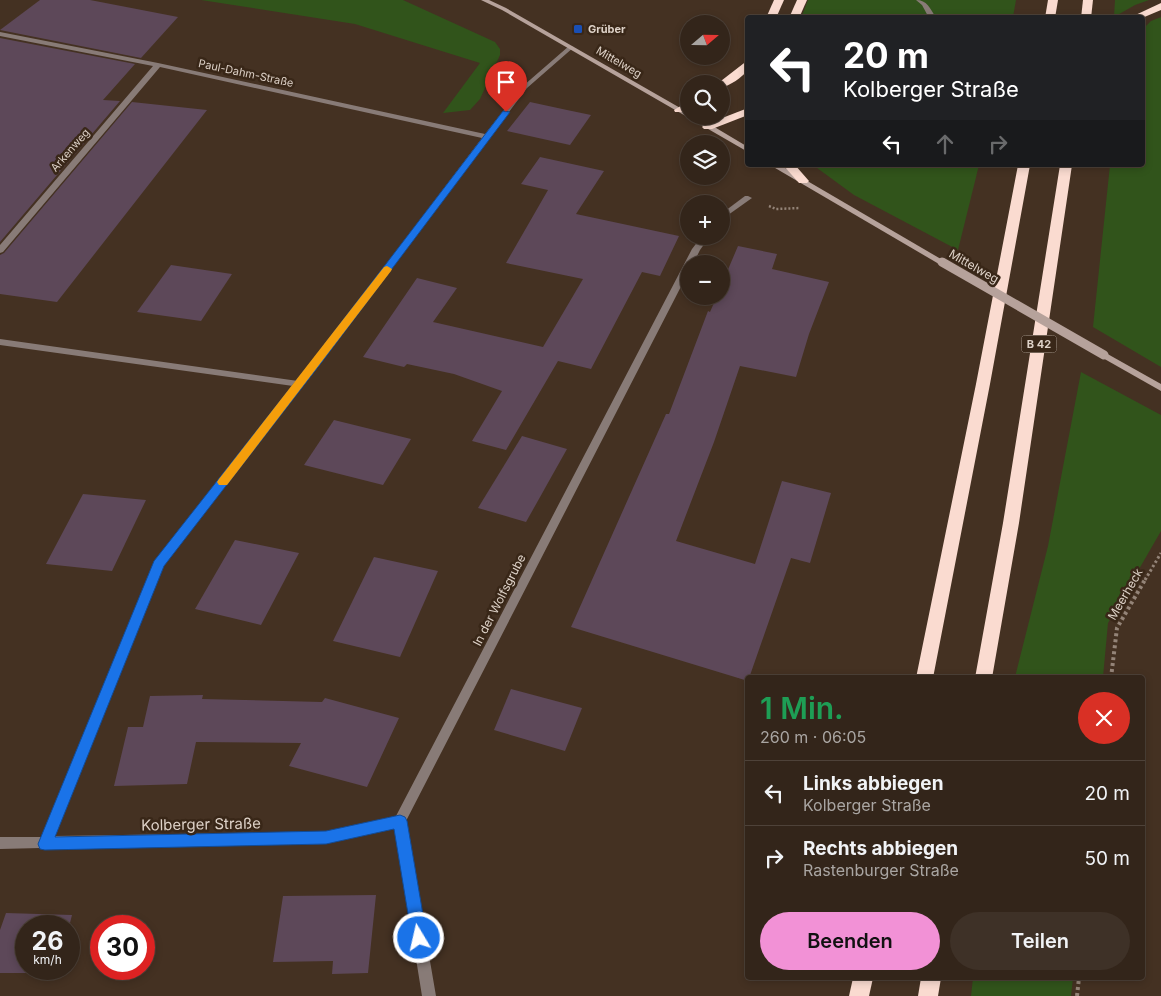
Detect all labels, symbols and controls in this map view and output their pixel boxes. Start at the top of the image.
north arrow [680,15,730,65]
map controls [680,15,730,305]
place label: Grüber [588,22,626,36]
marker: Grüber [572,23,584,35]
text: 20 m [843,34,929,76]
icon: left [760,35,825,100]
street label: Mittelweg [594,43,644,81]
street label: Paul-Dahm-Straße [197,56,295,90]
pin [485,61,527,112]
icon: arrive [492,68,520,96]
button: search [680,75,730,125]
text: Kolberger Straße [843,76,1019,102]
street label: Arkenweg [47,126,93,174]
icon: left [878,130,906,158]
icon: ahead [931,130,959,158]
icon: right [984,130,1012,158]
button: layers [680,135,730,185]
button: + [680,195,730,245]
street label: Mittelweg [946,246,1002,286]
button: − [680,255,730,305]
road number: B 42 [1022,336,1056,352]
street label: In der Wolfsgrube [469,552,529,648]
street label: Meerheck [1104,565,1146,622]
text: 1 Min. [760,690,844,726]
button: close [1078,692,1130,744]
text: 260 m · 06:05 [760,727,866,747]
text: Links abbiegen [803,772,944,795]
icon: left [760,779,788,807]
text: 20 m [1084,782,1130,805]
text: Kolberger Straße [803,795,931,815]
street label: Kolberger Straße [141,813,261,835]
text: Rechts abbiegen [803,837,958,860]
icon: right [760,844,788,872]
text: 50 m [1084,847,1130,870]
text: Rastenburger Straße [803,860,959,880]
position arrow [392,911,444,963]
button: Beenden [760,912,940,970]
button: Teilen [950,912,1130,970]
speed limit sign: 30 [90,915,155,980]
text: 26 [32,926,63,956]
text: km/h [33,952,62,967]

